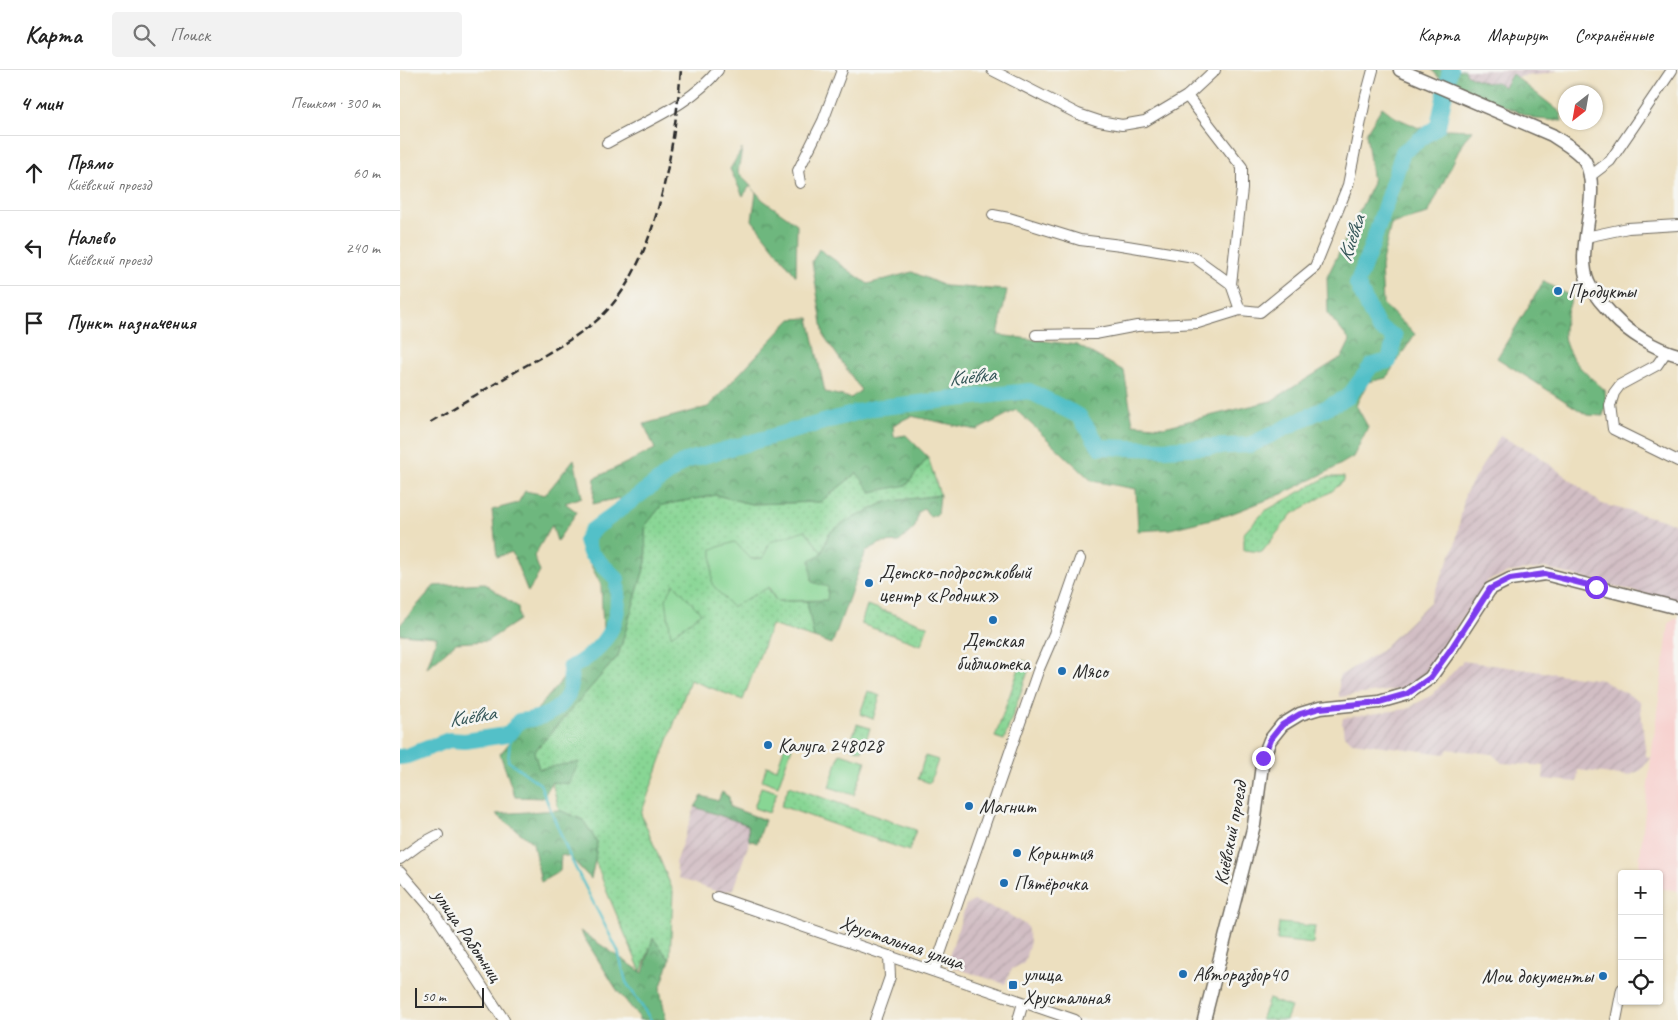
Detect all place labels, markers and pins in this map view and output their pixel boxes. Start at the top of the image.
place label: Продукты [1568,279,1637,304]
marker: Продукты [1552,285,1564,297]
place label: Детско-подростковый центр «Родник» [879,560,1033,608]
marker: Детско-подростковый центр «Родник» [863,577,875,589]
marker: Детская библиотека [987,614,999,626]
place label: Детская библиотека [956,628,1032,676]
place label: Мясо [1072,659,1110,684]
marker: Мясо [1056,665,1068,677]
place label: Калуга 248028 [778,733,885,758]
marker: Калуга 248028 [762,739,774,751]
place label: Магнит [979,794,1037,819]
marker: Магнит [963,800,975,812]
place label: Коринтия [1027,841,1094,866]
marker: Коринтия [1011,847,1023,859]
place label: Пятёрочка [1014,871,1089,896]
marker: Пятёрочка [998,877,1010,889]
place label: улица Хрустальная [1022,962,1111,1010]
place label: Авторазбор40 [1193,962,1289,988]
place label: Мои документы [1482,964,1594,989]
marker: Авторазбор40 [1177,968,1189,980]
marker: Мои документы [1597,970,1609,982]
marker: улица Хрустальная [1007,979,1019,991]

